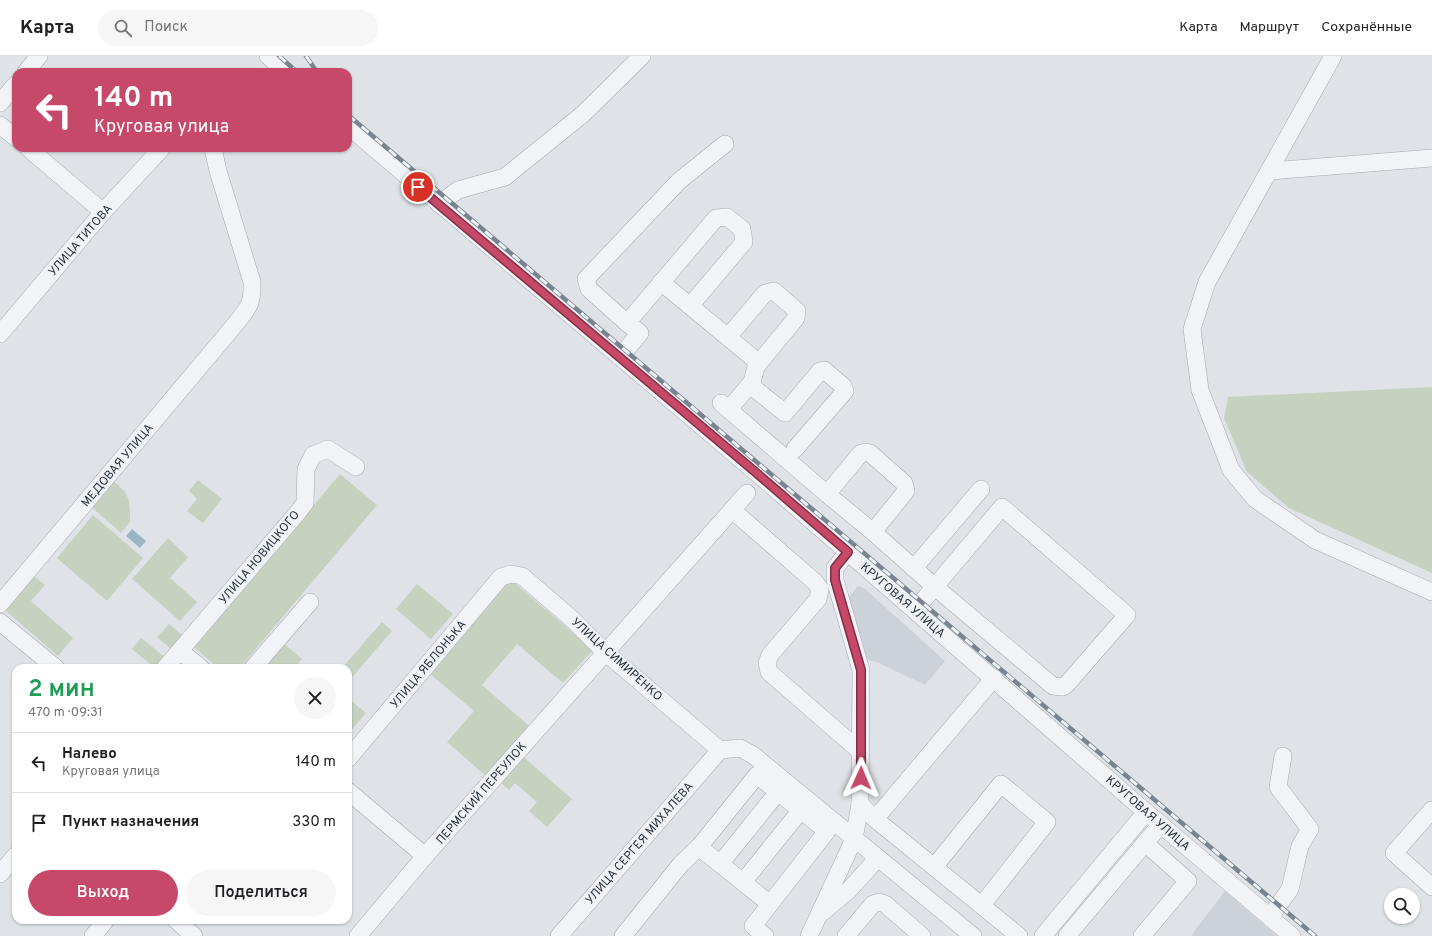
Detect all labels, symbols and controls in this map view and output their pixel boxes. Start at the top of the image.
search box [98,10,378,46]
text: Карта [20,16,74,40]
icon: search [112,17,134,39]
text: Поиск [144,18,188,37]
text: Карта [1179,19,1218,36]
text: Маршрут [1240,19,1299,36]
text: Сохранённые [1321,19,1412,36]
text: 140 m [94,81,173,117]
icon: left [28,84,80,136]
text: Круговая улица [94,116,229,139]
pin [401,170,435,204]
icon: arrive [407,176,429,198]
street label: УЛИЦА ТИТОВА [45,201,116,280]
street label: МЕДОВАЯ УЛИЦА [78,421,157,511]
street label: УЛИЦА НОВИЦКОГО [216,507,304,608]
street label: КРУГОВАЯ УЛИЦА [857,560,948,642]
street label: УЛИЦА СИМИРЕНКО [567,615,665,705]
street label: УЛИЦА ЯБЛОНЬКА [387,617,470,712]
text: 2 мин [28,675,95,705]
button: close [294,677,336,719]
text: 470 m · 09:31 [28,705,103,721]
street label: ПЕРМСКИЙ ПЕРЕУЛОК [433,739,531,848]
text: Налево [62,745,117,764]
icon: left [28,752,50,774]
text: 140 m [296,753,336,772]
position arrow [840,757,882,799]
text: Круговая улица [62,764,160,780]
street label: КРУГОВАЯ УЛИЦА [1102,773,1193,855]
street label: УЛИЦА СЕРГЕЯ МИХАЛЕВА [582,779,697,908]
icon: arrive [28,812,50,834]
text: Пункт назначения [62,813,199,832]
text: 330 m [292,813,336,832]
button: Выход [28,870,178,916]
button: Поделиться [186,870,336,916]
map controls [1384,888,1420,924]
button: search [1384,888,1420,924]

